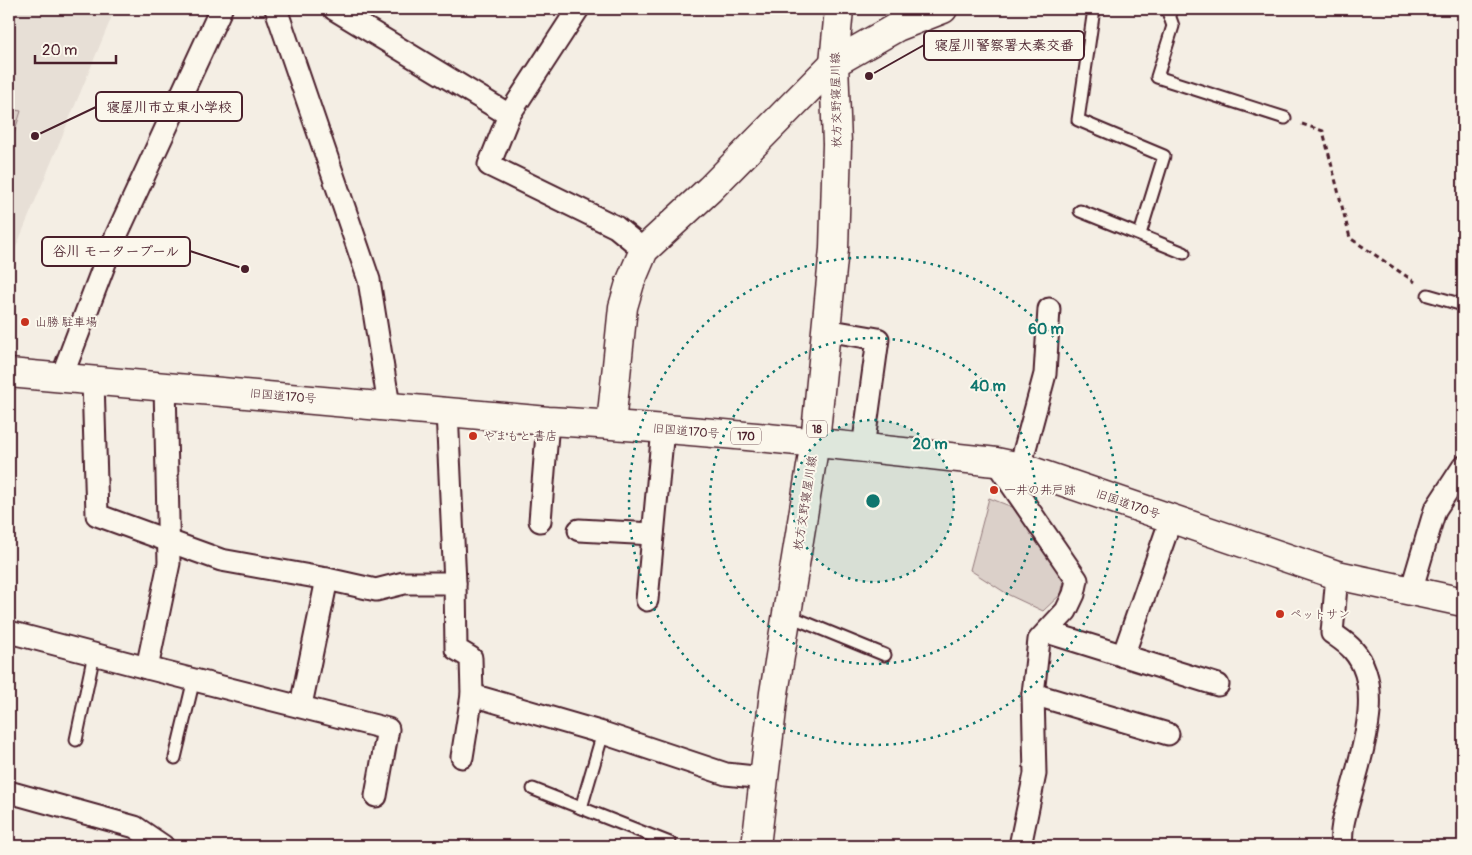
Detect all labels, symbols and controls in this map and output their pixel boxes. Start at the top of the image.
callout: 寝屋川警察署太秦交番 [924,31,1084,60]
scale bar [35,32,116,64]
text: 寝屋川警察署太秦交番 [934,37,1074,54]
text: 20 m [42,41,77,60]
street label: 枚方交野寝屋川線 [828,52,845,148]
callout: 寝屋川市立東小学校 [96,92,242,121]
text: 寝屋川市立東小学校 [106,99,232,116]
callout: 谷川 モータープール [42,237,190,266]
text: 谷川 モータープール [52,243,180,260]
place label: 山勝 駐車場 [35,315,98,330]
marker: 山勝 駐車場 [19,316,31,328]
text: 60 m [1028,320,1064,339]
text: 40 m [970,377,1006,396]
street label: 旧国道170号 [249,386,317,407]
road number: 18 [807,420,827,438]
street label: 旧国道170号 [652,421,720,442]
road number: 170 [731,428,761,444]
place label: やまもと 書店 [483,429,558,444]
marker: やまもと 書店 [467,430,479,442]
text: 20 m [912,435,948,454]
street label: 枚方交野寝屋川線 [791,454,820,552]
place label: 一井の井戸跡 [1004,483,1076,498]
marker: 一井の井戸跡 [988,484,1000,496]
street label: 旧国道170号 [1094,486,1162,523]
centre of rings [864,492,882,510]
place label: ペットサン [1290,607,1350,622]
marker: ペットサン [1274,608,1286,620]

